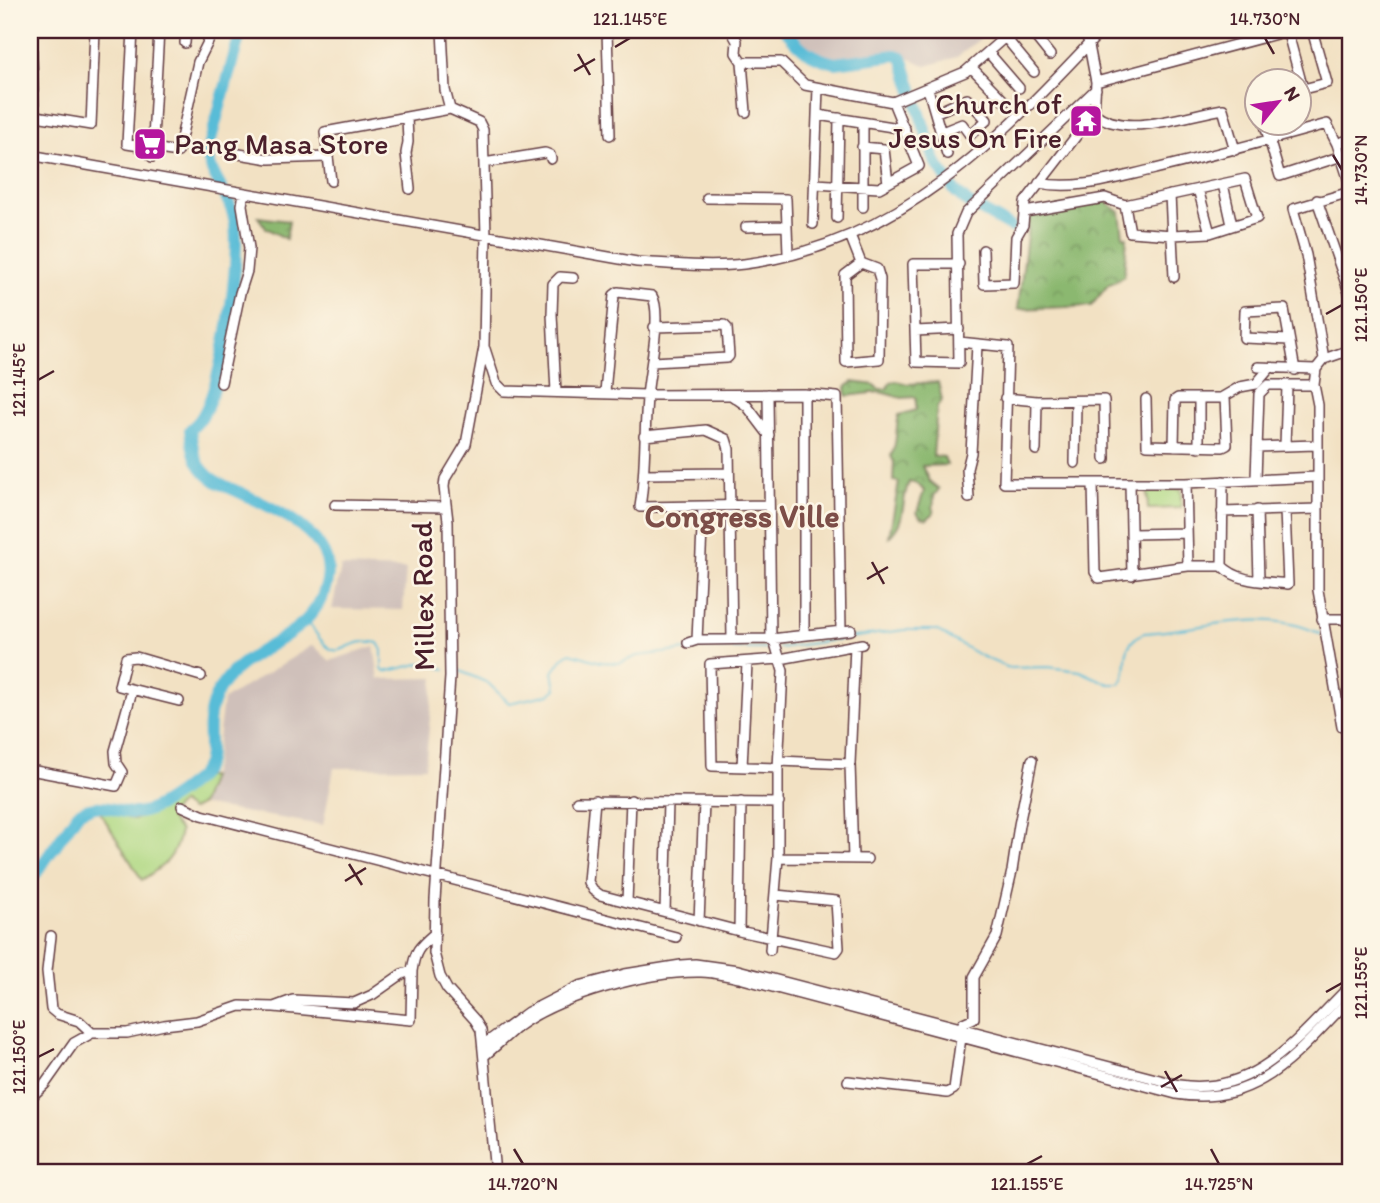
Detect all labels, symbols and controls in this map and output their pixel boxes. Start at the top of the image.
text: 121.145°E [593,8,667,30]
text: 14.730°N [1230,8,1300,30]
north arrow [1244,66,1314,136]
text: N [1279,82,1305,105]
place label: Church of Jesus On Fire [888,85,1062,156]
temple icon: Church of Jesus On Fire [1067,102,1105,140]
supermarket icon: Pang Masa Store [131,125,169,163]
place label: Pang Masa Store [174,125,389,162]
text: 14.730°N [1350,135,1372,205]
text: 121.150°E [1350,268,1372,342]
text: 121.145°E [8,343,30,417]
district label: Congress Ville [644,497,840,535]
street label: Millex Road [403,520,442,671]
text: 121.155°E [1350,946,1372,1020]
text: 121.150°E [8,1020,30,1094]
text: 14.720°N [488,1173,558,1195]
text: 121.155°E [990,1173,1064,1195]
text: 14.725°N [1185,1173,1253,1195]

